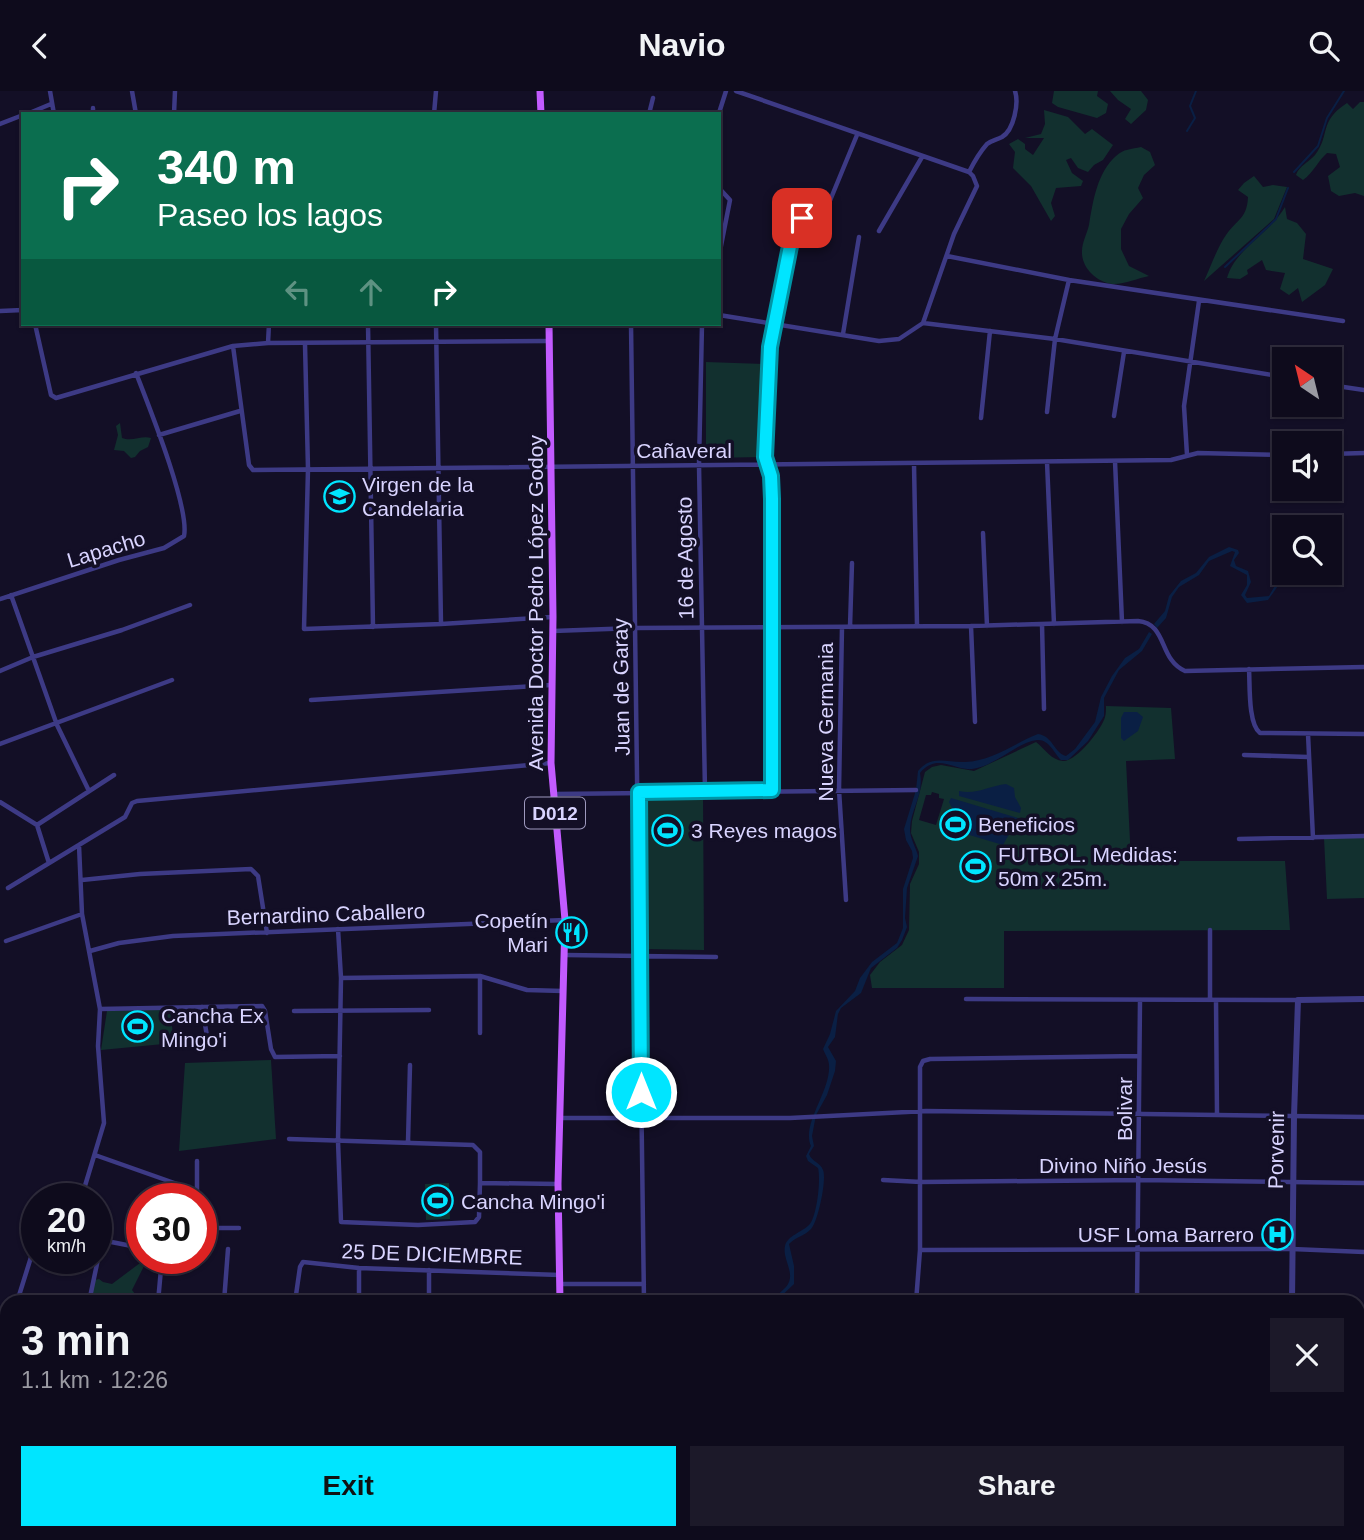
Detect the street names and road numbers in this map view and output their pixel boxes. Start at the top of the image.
street label: Avenida Doctor Pedro López Godoy [524,435,547,771]
street label: Cañaveral [636,439,732,462]
street label: 16 de Agosto [672,497,698,619]
street label: Lapacho [64,526,148,572]
street label: Juan de Garay [608,617,634,756]
street label: Nueva Germania [814,642,837,801]
road number: D012 [525,797,585,828]
street label: Bernardino Caballero [226,899,426,929]
street label: Bolivar [1113,1077,1136,1141]
street label: Porvenir [1264,1111,1288,1189]
street label: Divino Niño Jesús [1039,1154,1207,1177]
street label: 25 DE DICIEMBRE [341,1239,523,1269]

